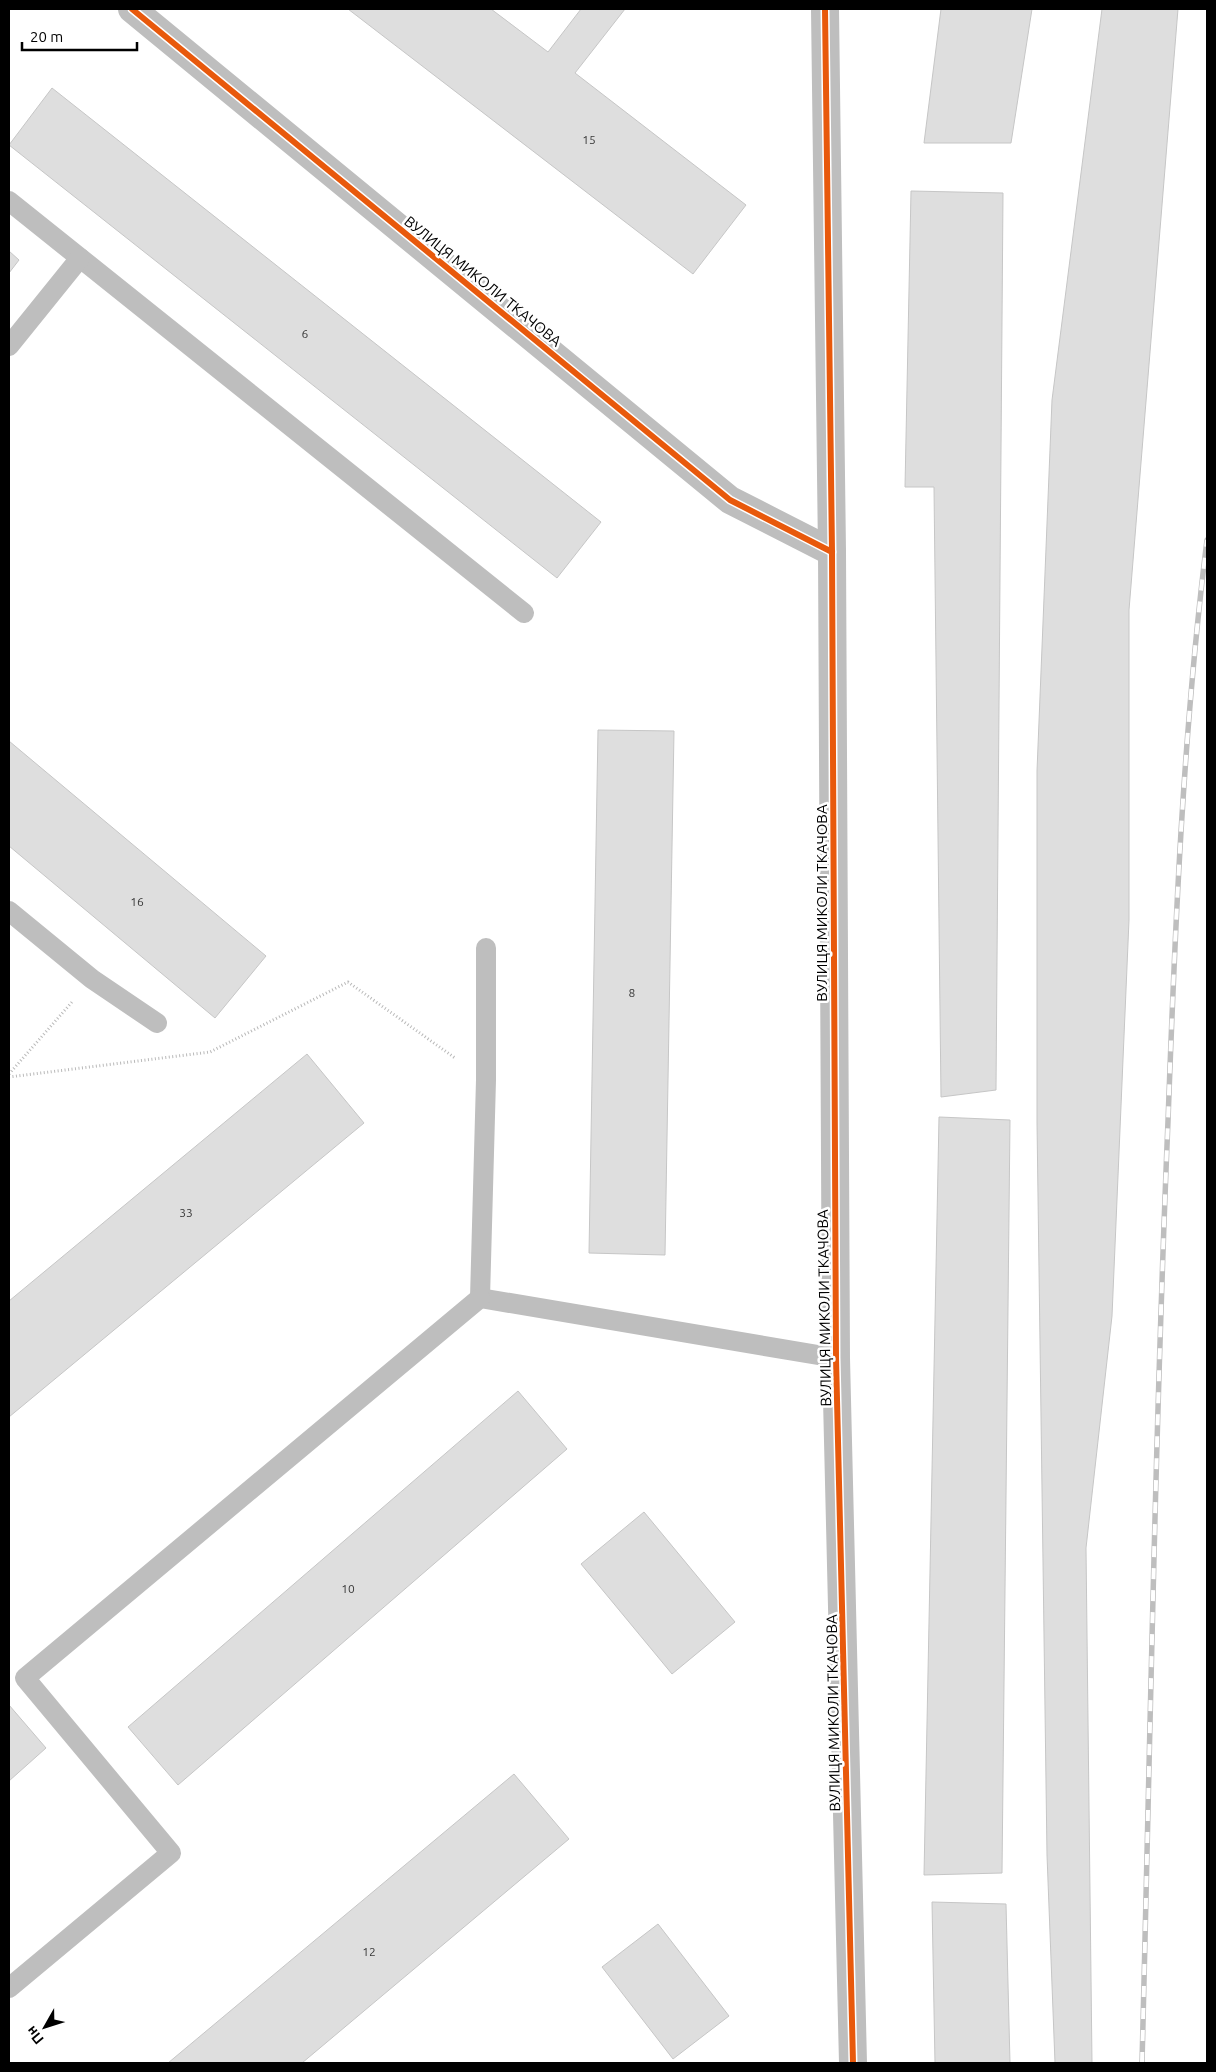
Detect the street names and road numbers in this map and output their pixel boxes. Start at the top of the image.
street label: ВУЛИЦЯ МИКОЛИ ТКАЧОВА [401,212,565,350]
street label: ВУЛИЦЯ МИКОЛИ ТКАЧОВА [813,804,830,1002]
street label: ВУЛИЦЯ МИКОЛИ ТКАЧОВА [814,1209,834,1407]
street label: ВУЛИЦЯ МИКОЛИ ТКАЧОВА [823,1614,843,1812]

